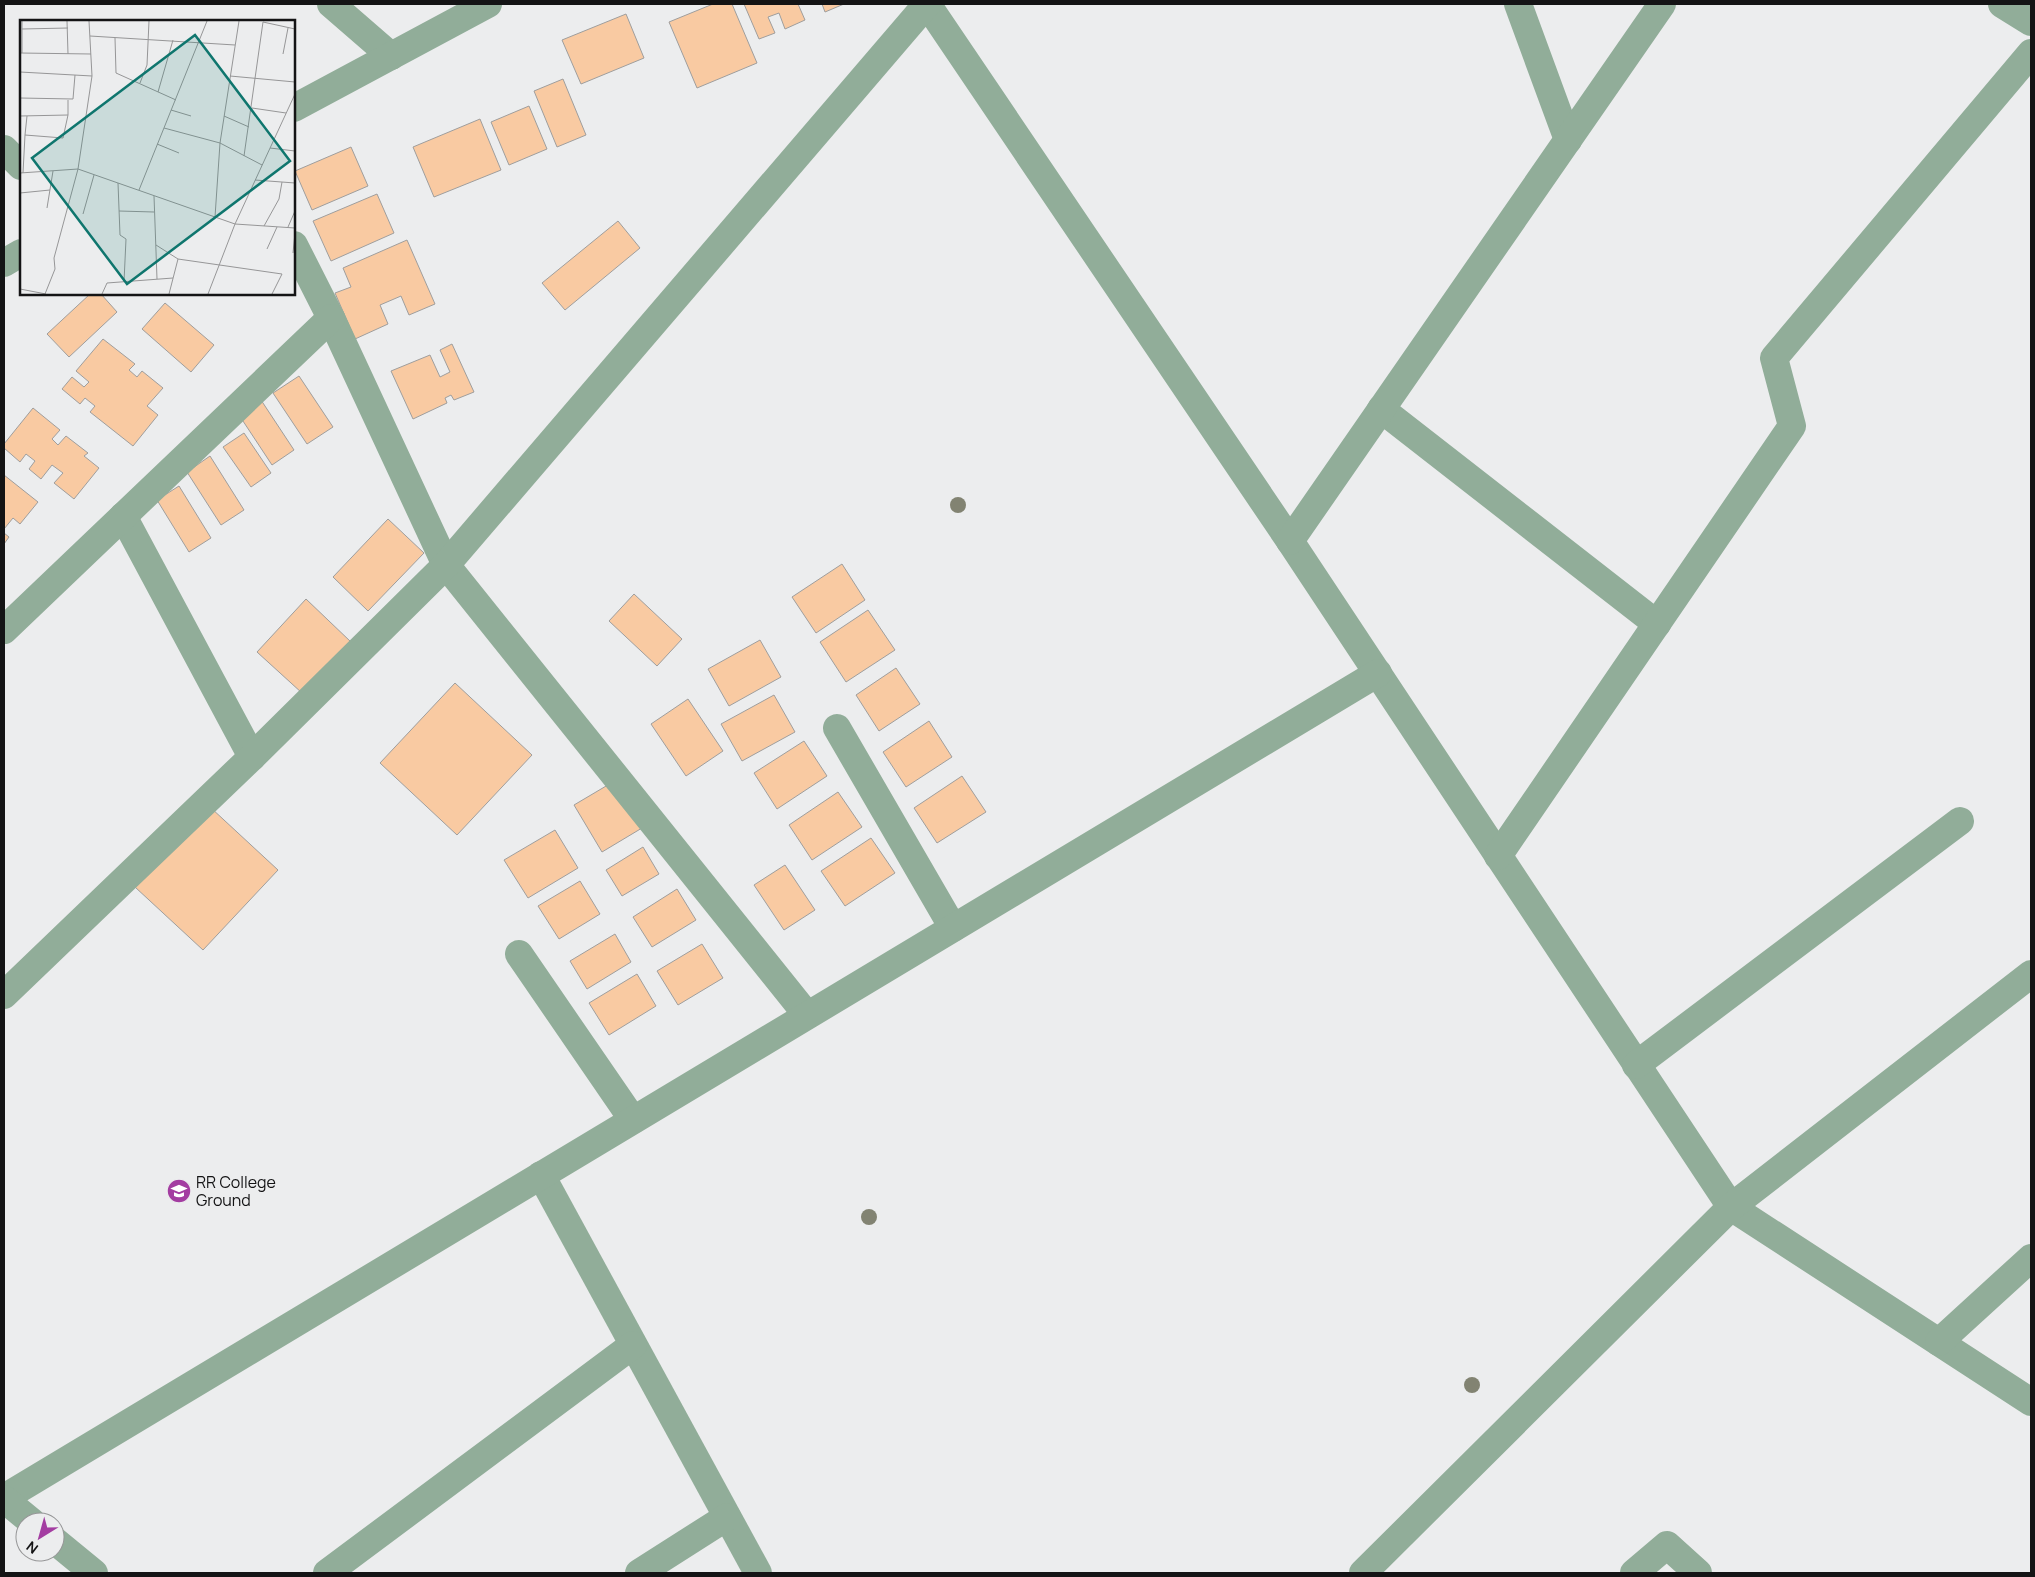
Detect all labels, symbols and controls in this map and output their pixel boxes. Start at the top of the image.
inset map [20,20,295,295]
place label: RR College Ground [196,1171,276,1211]
school or university icon: RR College Ground [166,1178,192,1204]
north arrow [15,1512,65,1562]
text: N [22,1537,42,1558]

